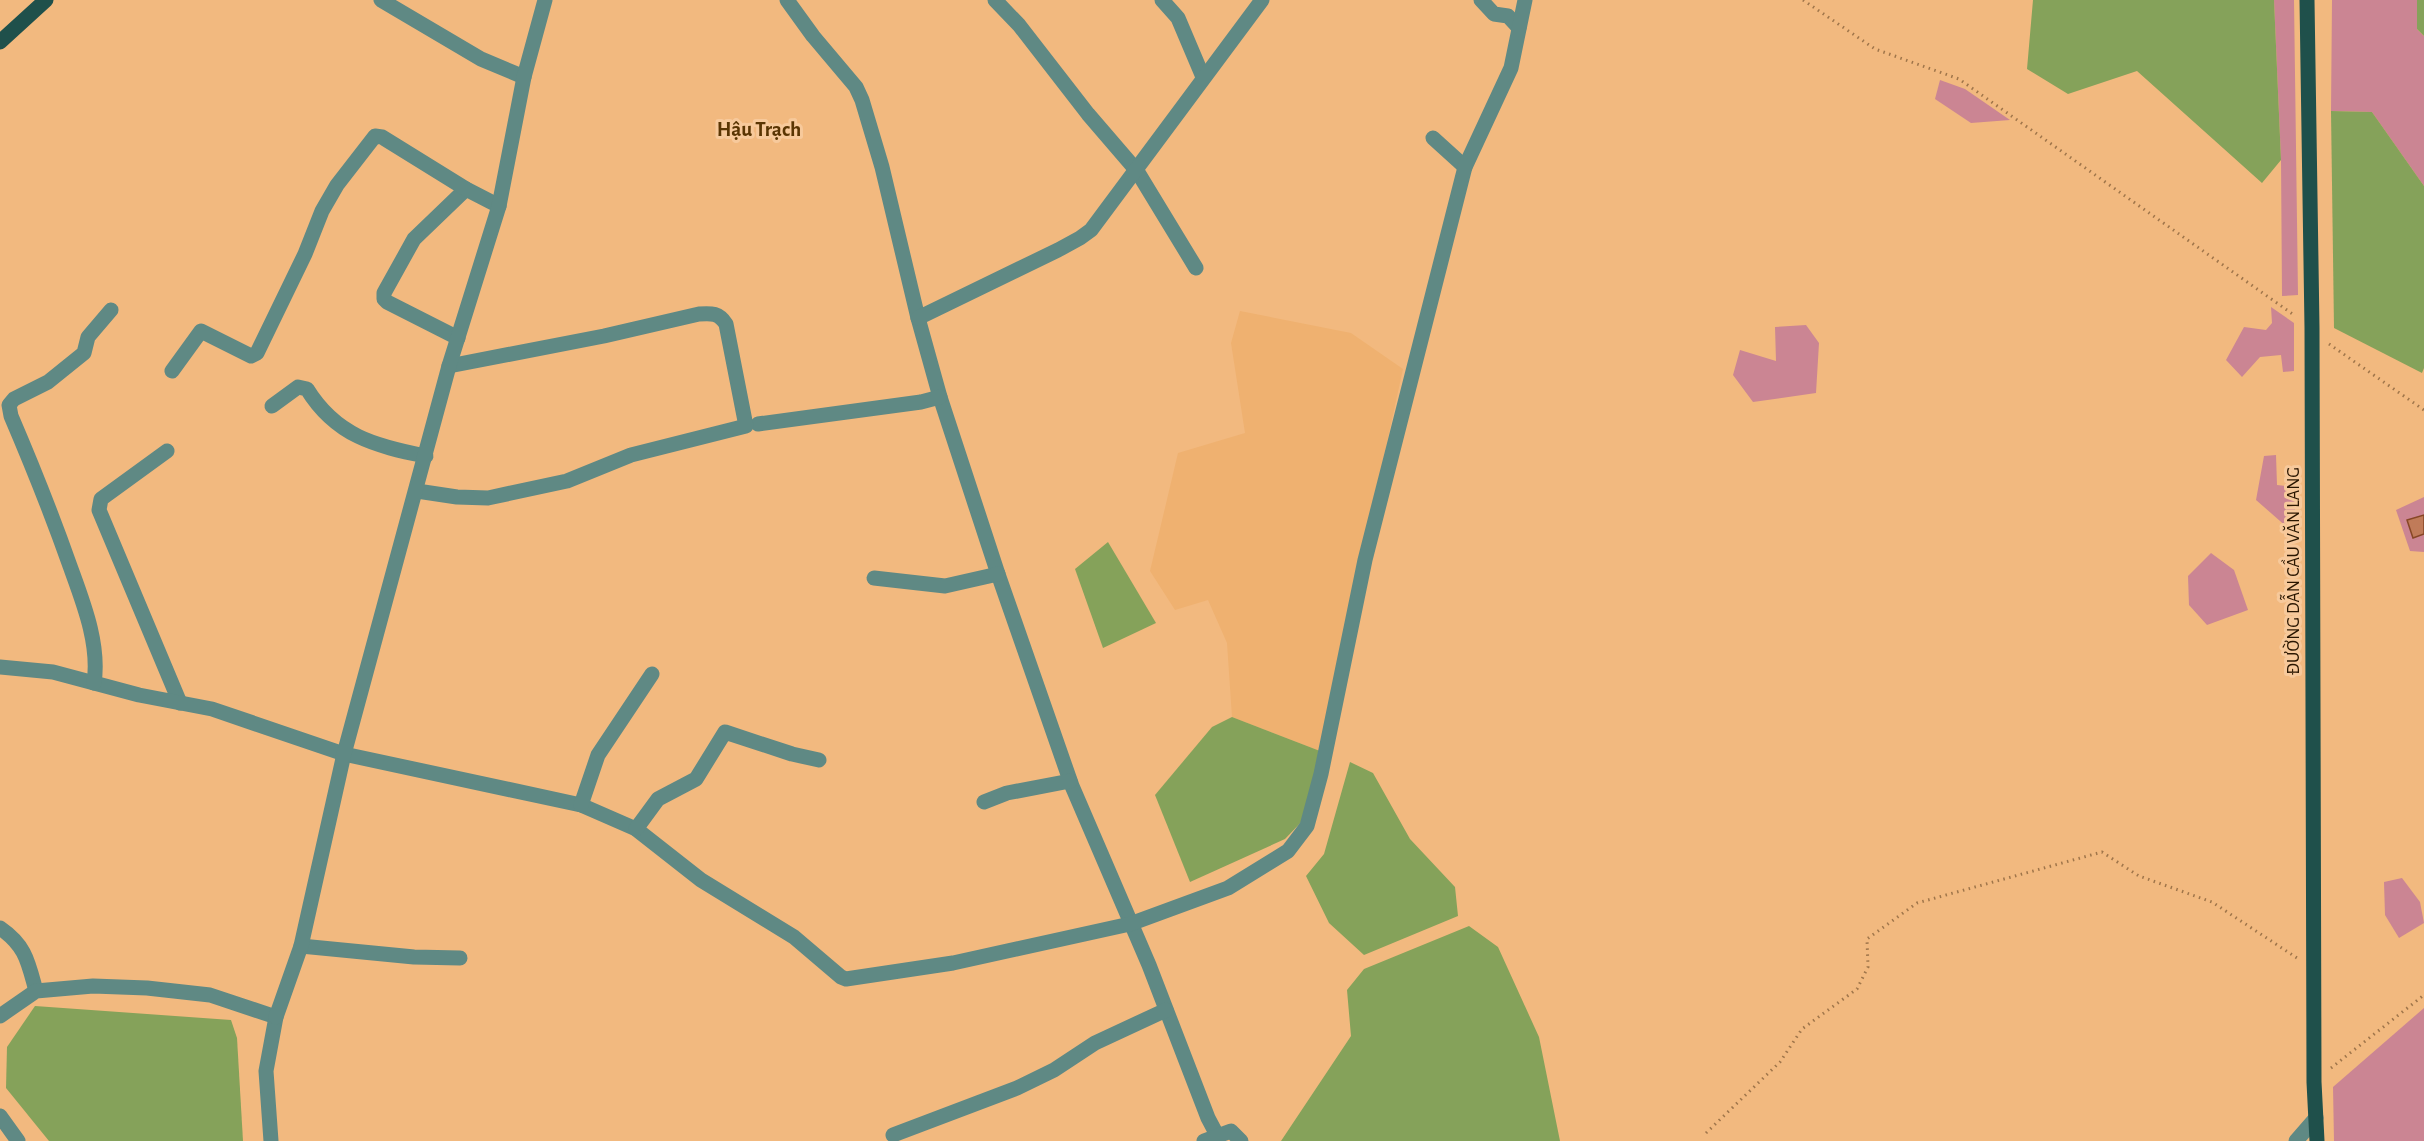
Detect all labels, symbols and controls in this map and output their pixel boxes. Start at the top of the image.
district label: Hậu Trạch [717,119,801,140]
street label: ĐƯỜNG DẪN CẦU VĂN LANG [2279,467,2303,675]

